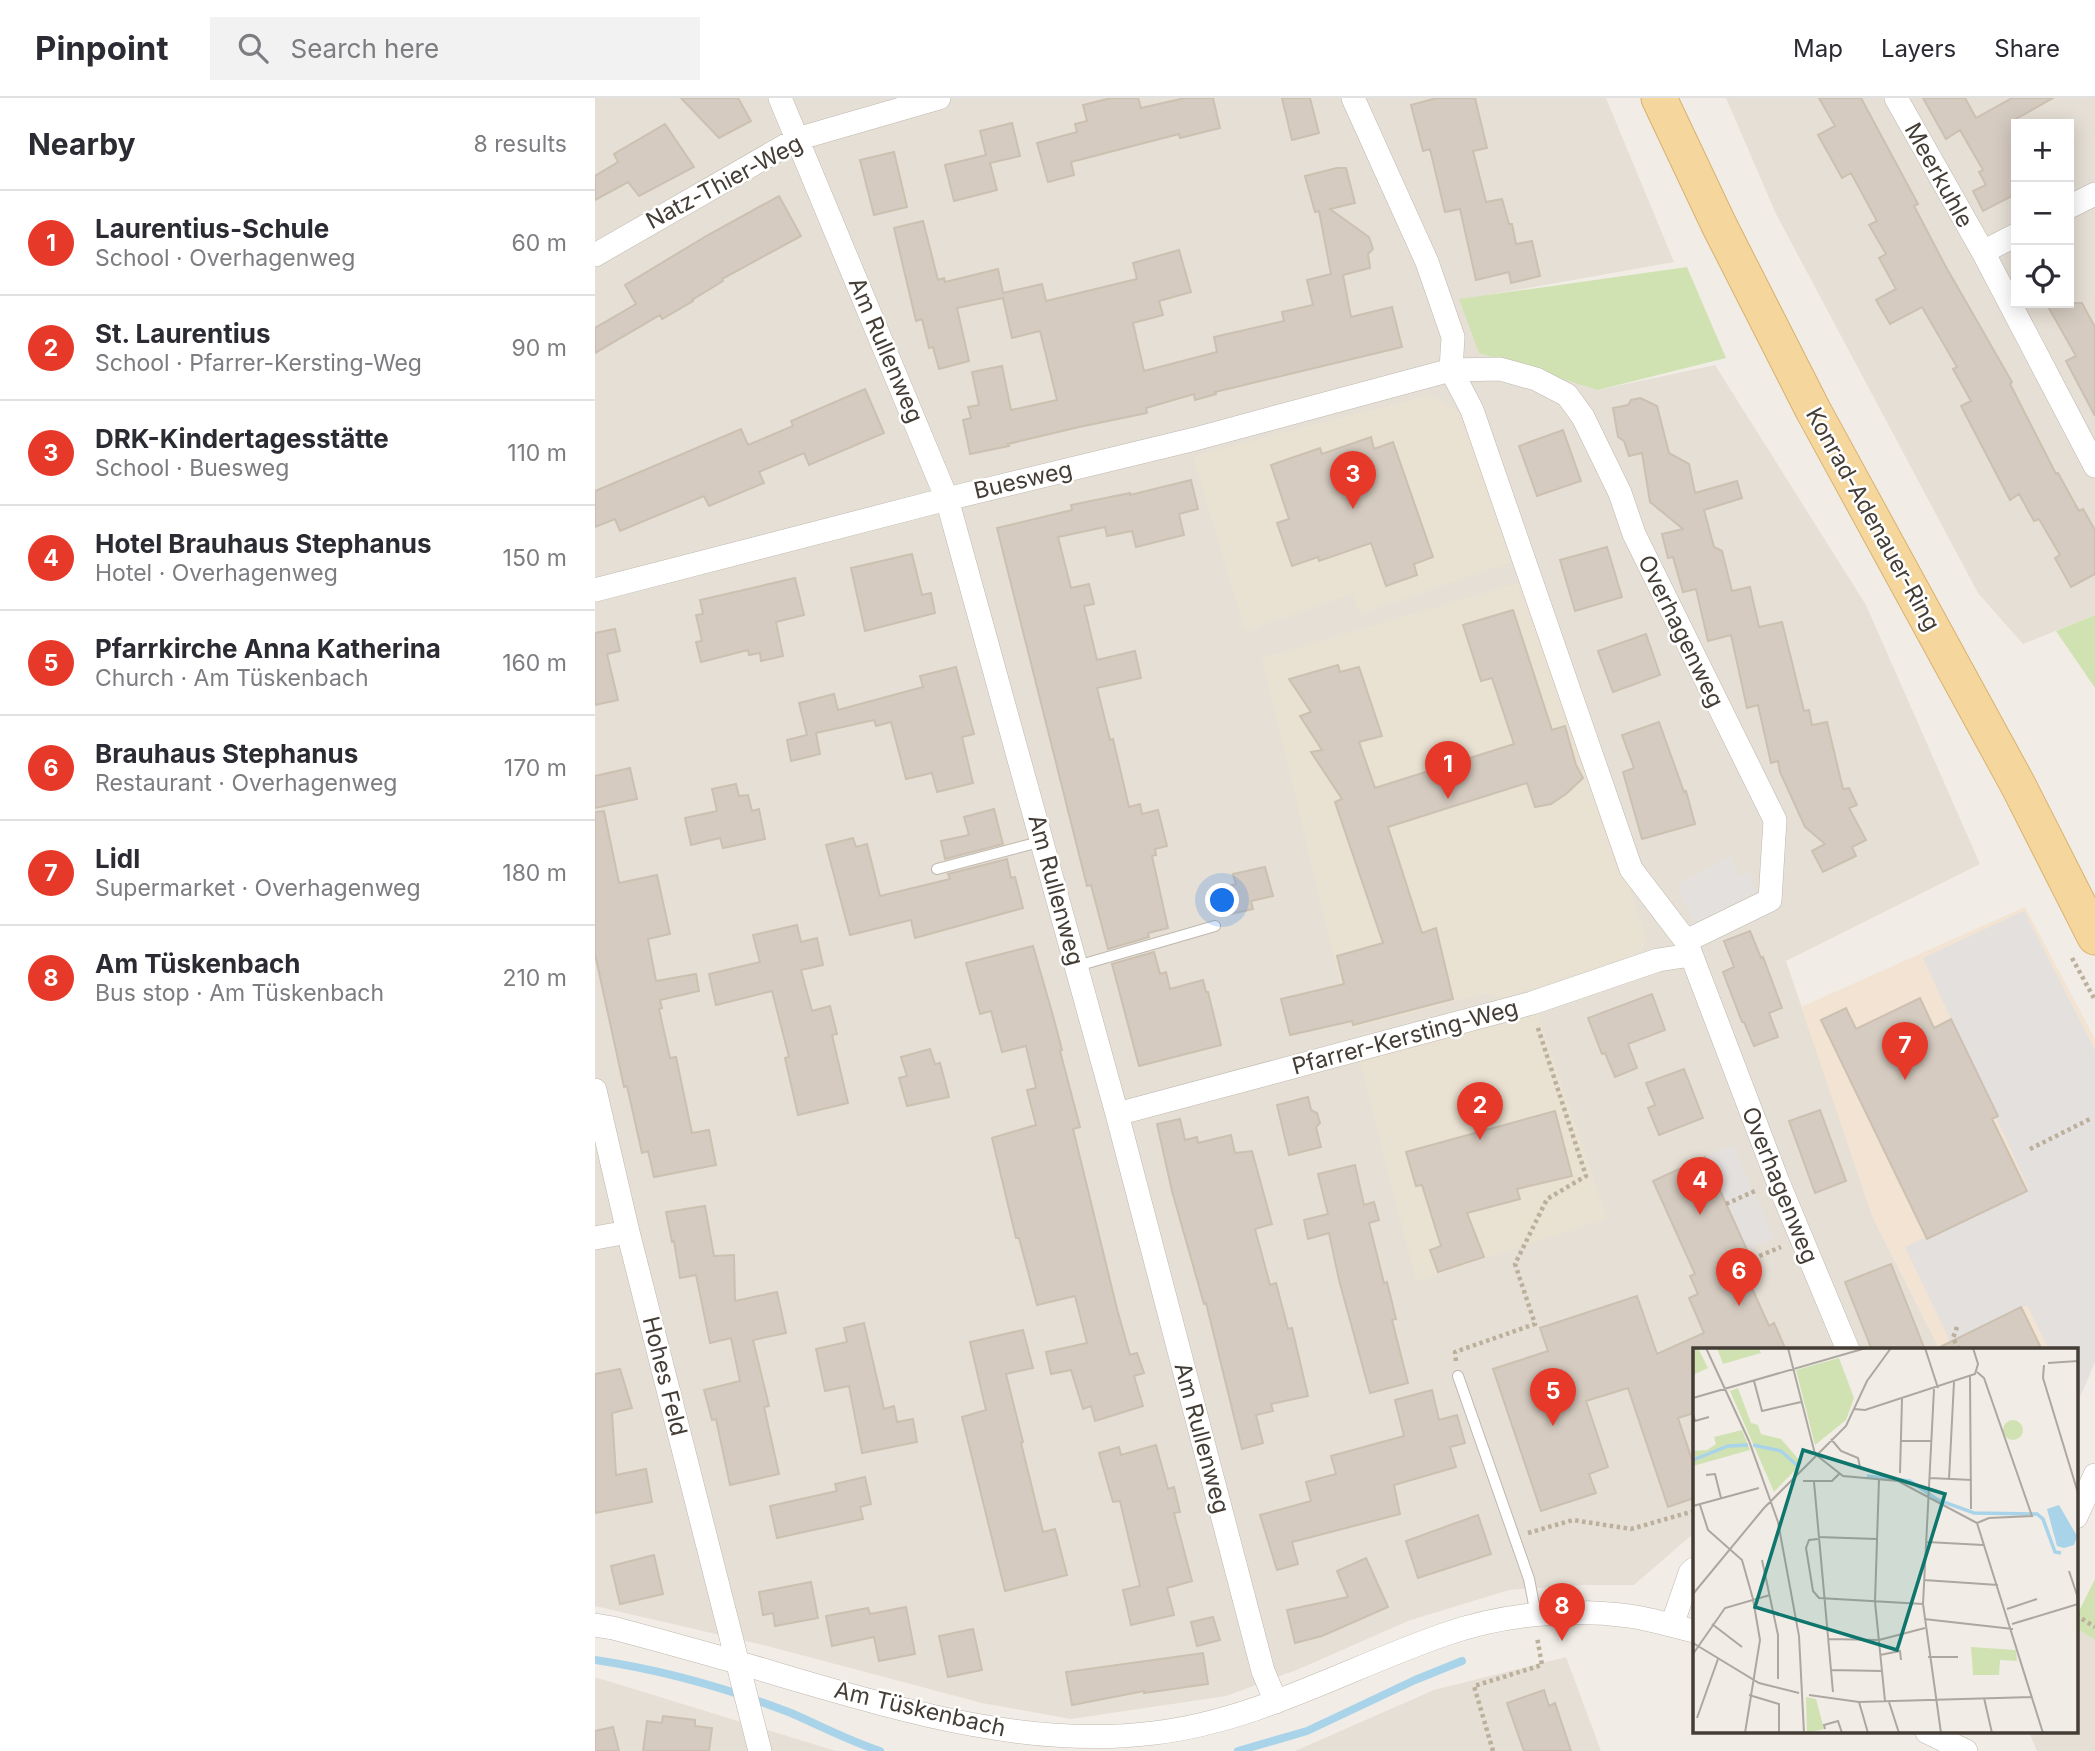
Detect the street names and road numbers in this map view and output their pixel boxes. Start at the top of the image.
street label: Meerkuhle [1899,118,1979,232]
street label: Natz-Thier-Weg [641,129,807,235]
street label: Am Rullenweg [843,273,929,427]
street label: Konrad-Adenauer-Ring [1800,403,1946,635]
street label: Buesweg [971,455,1075,505]
street label: Overhagenweg [1632,550,1730,712]
street label: Am Rullenweg [1022,812,1090,968]
street label: Pfarrer-Kersting-Weg [1289,993,1521,1081]
street label: Overhagenweg [1736,1103,1824,1267]
street label: Hohes Feld [637,1313,693,1439]
street label: Am Rullenweg [1168,1360,1236,1516]
street label: Am Tüskenbach [832,1676,1008,1742]

